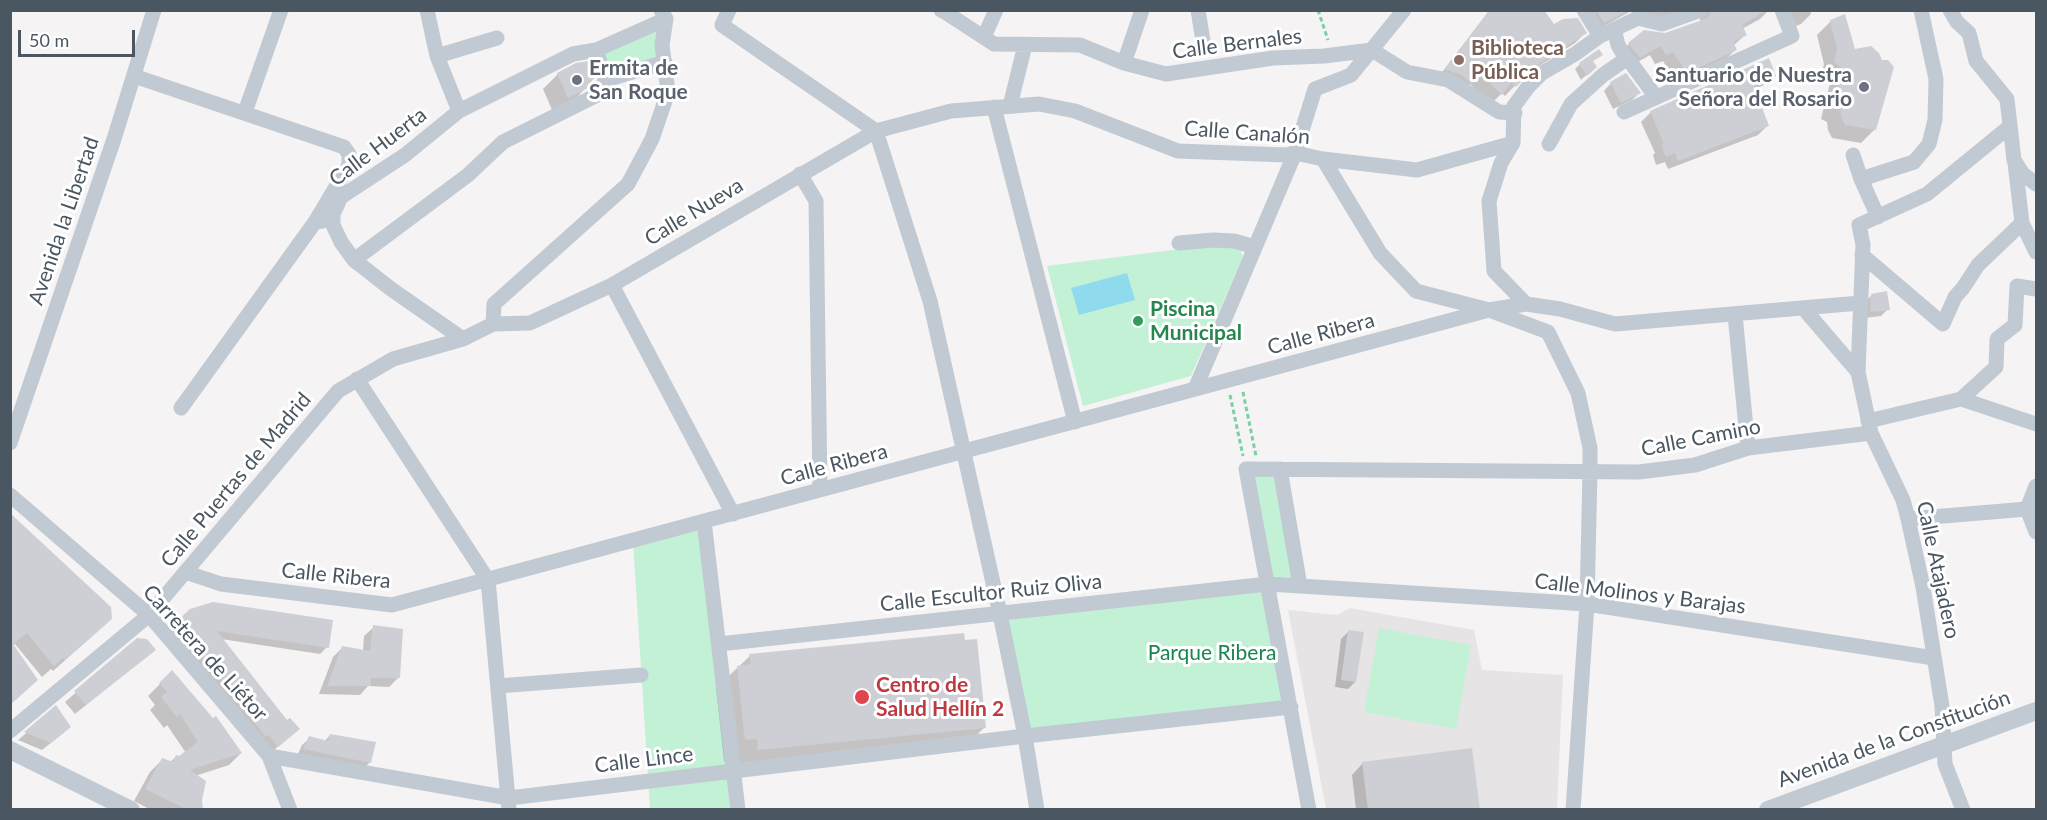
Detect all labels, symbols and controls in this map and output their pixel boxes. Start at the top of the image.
scale bar [21,18,138,56]
street label: Calle Bernales [1171,24,1303,64]
text: 50 m [29,29,69,51]
place label: Biblioteca Pública [1471,35,1564,85]
marker: Biblioteca Pública [1452,53,1466,67]
place label: Ermita de San Roque [589,55,688,105]
place label: Santuario de Nuestra Señora del Rosario [1655,62,1852,112]
marker: Ermita de San Roque [570,73,584,87]
marker: Santuario de Nuestra Señora del Rosario [1857,80,1871,94]
street label: Calle Huerta [324,102,432,192]
street label: Calle Canalón [1183,116,1311,150]
street label: Avenida la Libertad [23,134,105,308]
street label: Calle Nueva [640,173,748,251]
place label: Piscina Municipal [1150,296,1242,346]
street label: Calle Ribera [1265,308,1377,360]
marker: Piscina Municipal [1131,314,1145,328]
street label: Calle Puertas de Madrid [156,388,316,572]
street label: Calle Camino [1639,414,1763,462]
street label: Calle Ribera [778,439,890,491]
street label: Calle Atajadero [1911,499,1965,641]
street label: Calle Ribera [280,558,392,594]
street label: Calle Escultor Ruiz Oliva [879,569,1103,617]
street label: Calle Molinos y Barajas [1533,569,1747,619]
street label: Carretera de Liétor [137,580,273,726]
park label: Parque Ribera [1148,640,1276,666]
place label: Centro de Salud Hellín 2 [876,672,1004,722]
street label: Avenida de la Constitución [1774,685,2014,793]
marker: Centro de Salud Hellín 2 [853,688,871,706]
street label: Calle Lince [593,741,695,779]

